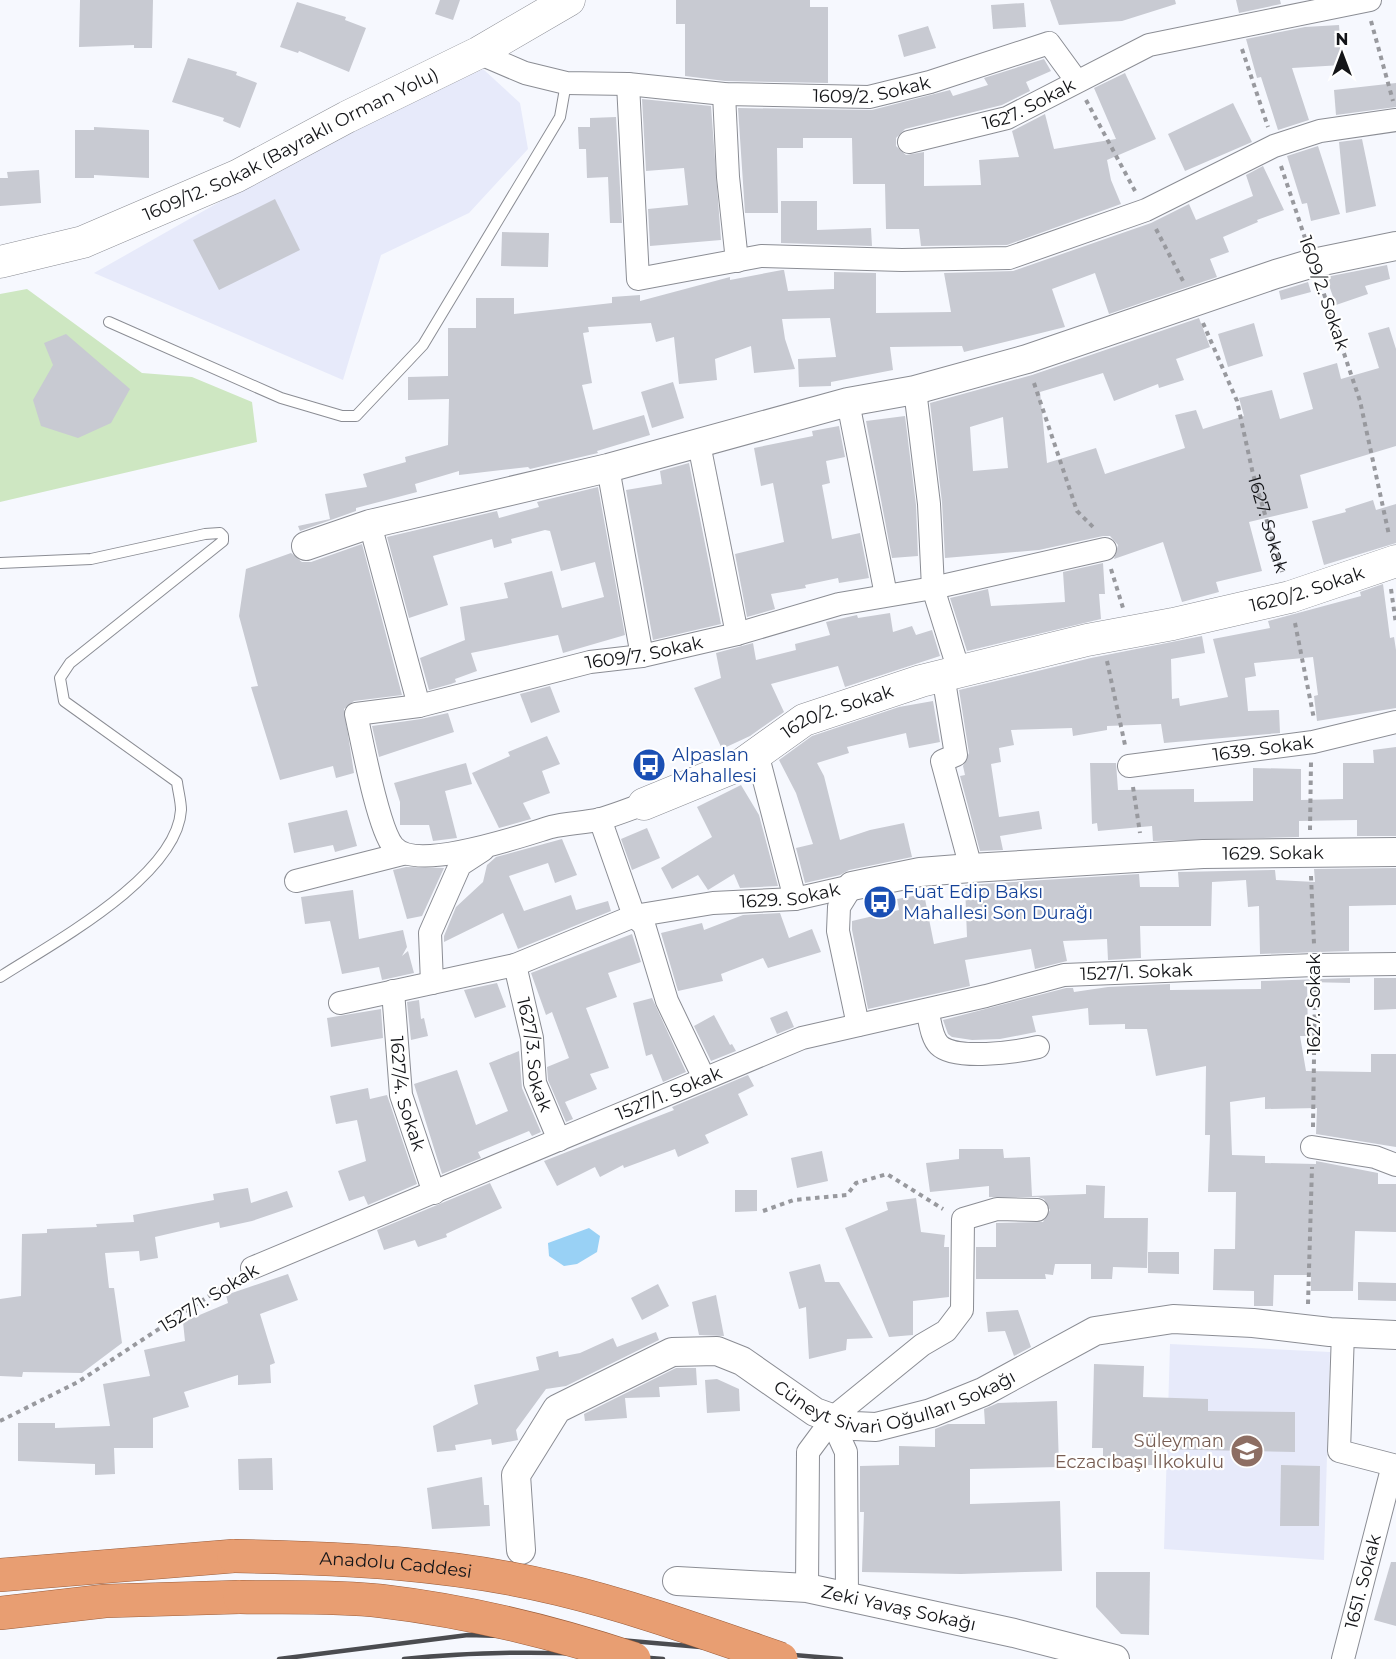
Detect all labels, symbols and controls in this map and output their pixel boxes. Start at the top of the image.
north arrow [1312,24,1372,84]
text: N [1336,30,1348,49]
street label: 1609/12. Sokak (Bayraklı Orman Yolu) [140,63,442,226]
street label: 1609/2. Sokak [812,71,933,108]
street label: 1627. Sokak [980,74,1079,135]
street label: 1609/2. Sokak [1294,233,1354,353]
street label: 1627. Sokak [1243,473,1293,575]
street label: 1620/2. Sokak [1248,562,1367,617]
street label: 1609/7. Sokak [583,631,705,674]
street label: 1620/2. Sokak [777,680,896,744]
street label: 1639. Sokak [1211,731,1315,766]
place label: Alpaslan Mahallesi [672,744,757,787]
bus stop icon: Alpaslan Mahallesi [631,747,667,783]
street label: 1629. Sokak [1222,842,1324,865]
street label: 1629. Sokak [739,878,842,913]
place label: Fuat Edip Baksı Mahallesi Son Durağı [903,881,1093,924]
bus stop icon: Fuat Edip Baksı Mahallesi Son Durağı [862,884,898,920]
street label: 1627. Sokak [1303,954,1325,1054]
street label: 1527/1. Sokak [1080,959,1193,985]
street label: 1627/3. Sokak [512,995,557,1115]
street label: 1627/4. Sokak [386,1035,430,1154]
street label: 1527/1. Sokak [613,1062,725,1125]
street label: 1527/1. Sokak [155,1259,263,1337]
street label: Cüneyt Sivari Oğulları Sokağı [765,1361,1025,1391]
text: Cüneyt Sivari Oğulları Sokağı [769,1366,1019,1438]
place label: Süleyman Eczacıbaşı İlkokulu [1055,1430,1224,1473]
school or university icon: Süleyman Eczacıbaşı İlkokulu [1229,1433,1265,1469]
street label: 1651. Sokak [1340,1532,1386,1631]
street label: Anadolu Caddesi [319,1547,473,1583]
street label: Zeki Yavaş Sokağı [819,1580,978,1635]

